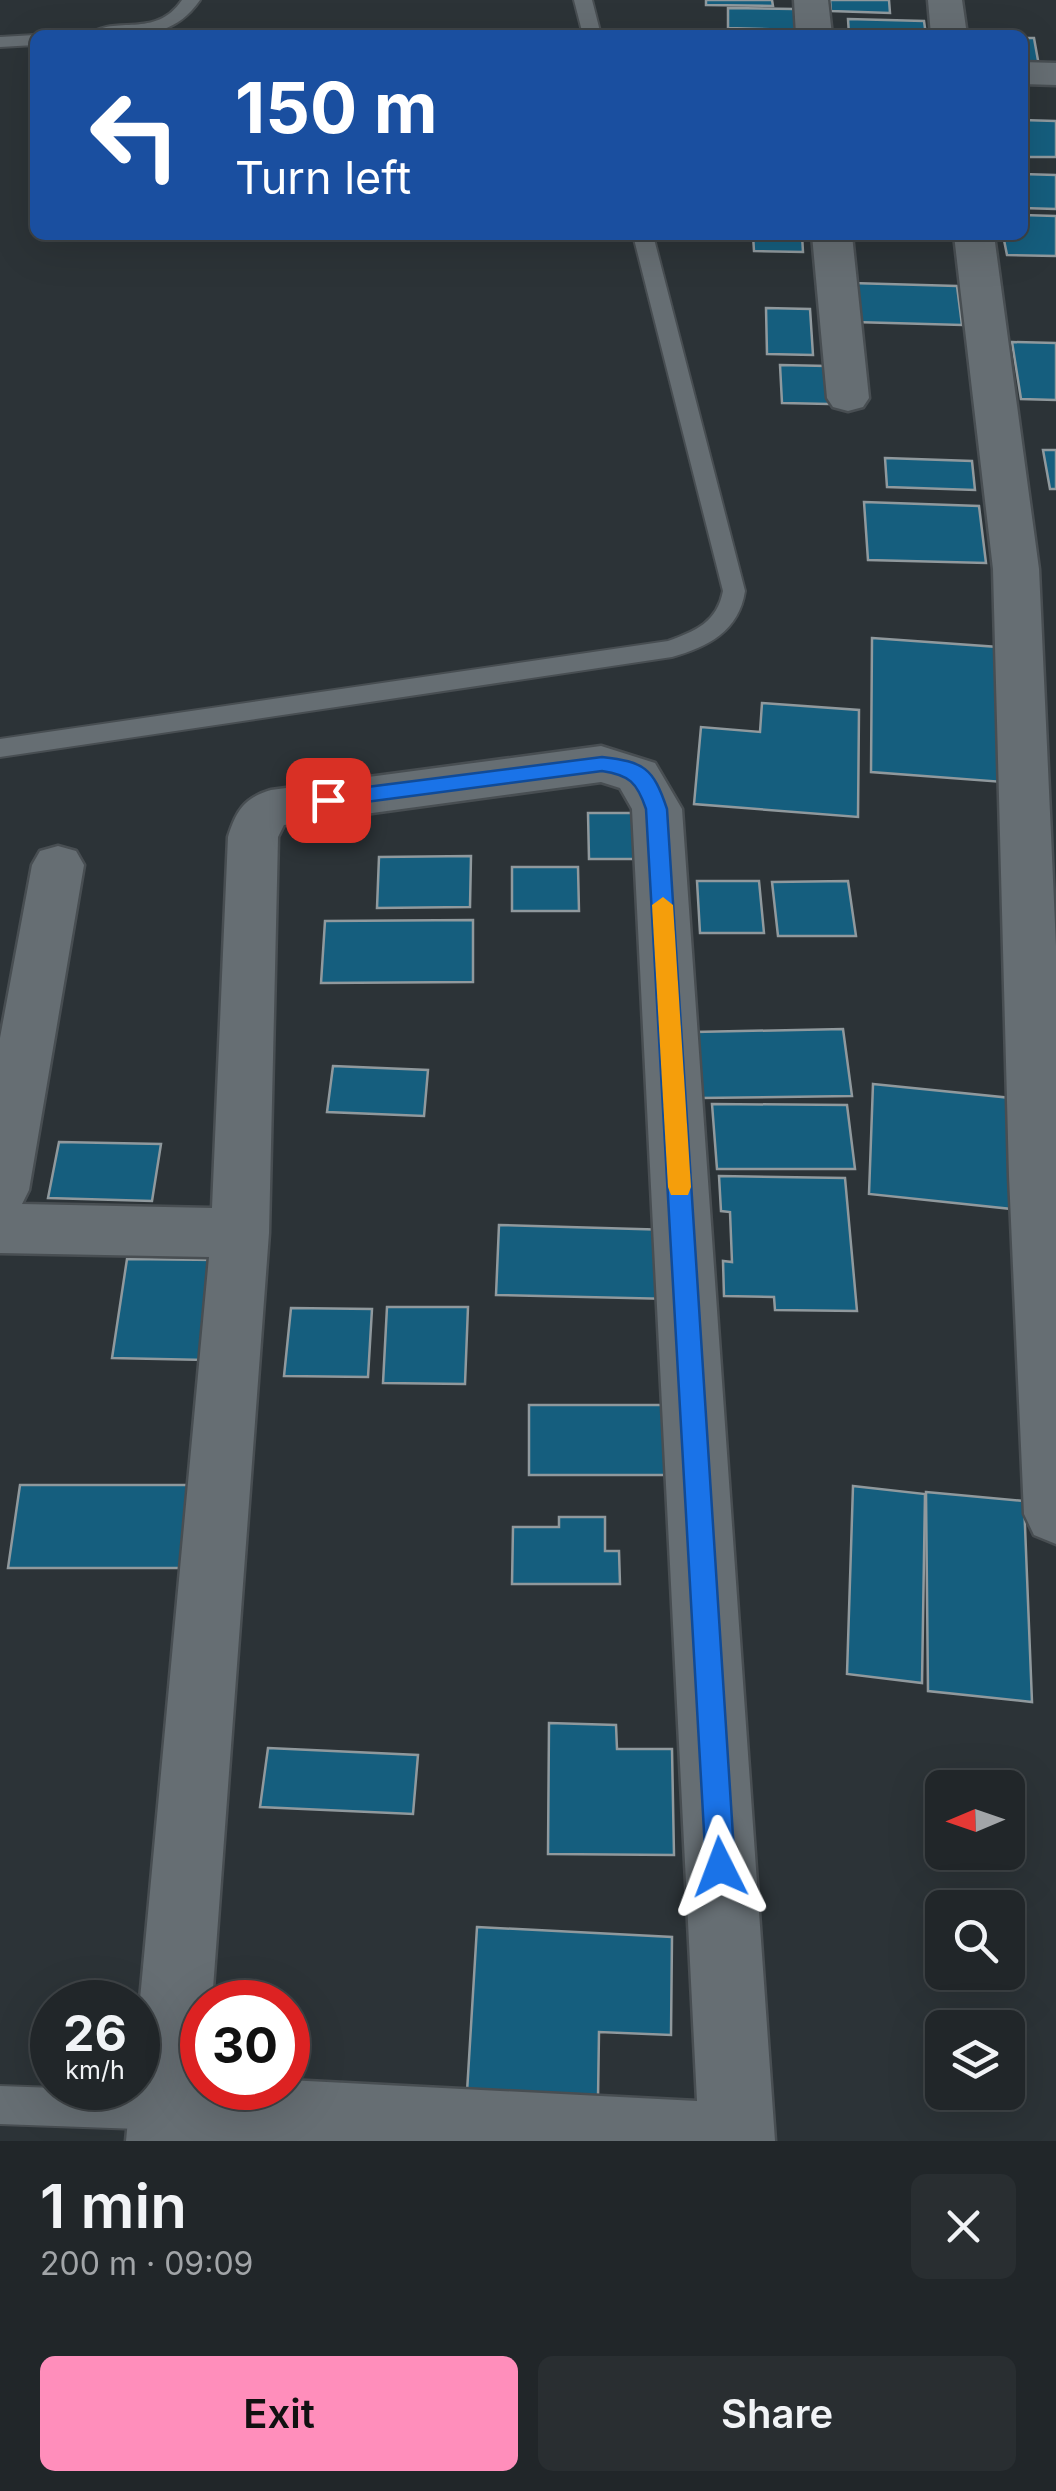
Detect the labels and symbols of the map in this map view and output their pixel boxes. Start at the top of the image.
pin [286,758,371,843]
north arrow [925,1770,1025,1870]
position arrow [668,1815,772,1919]
speed limit sign: 30 [180,1980,310,2110]

